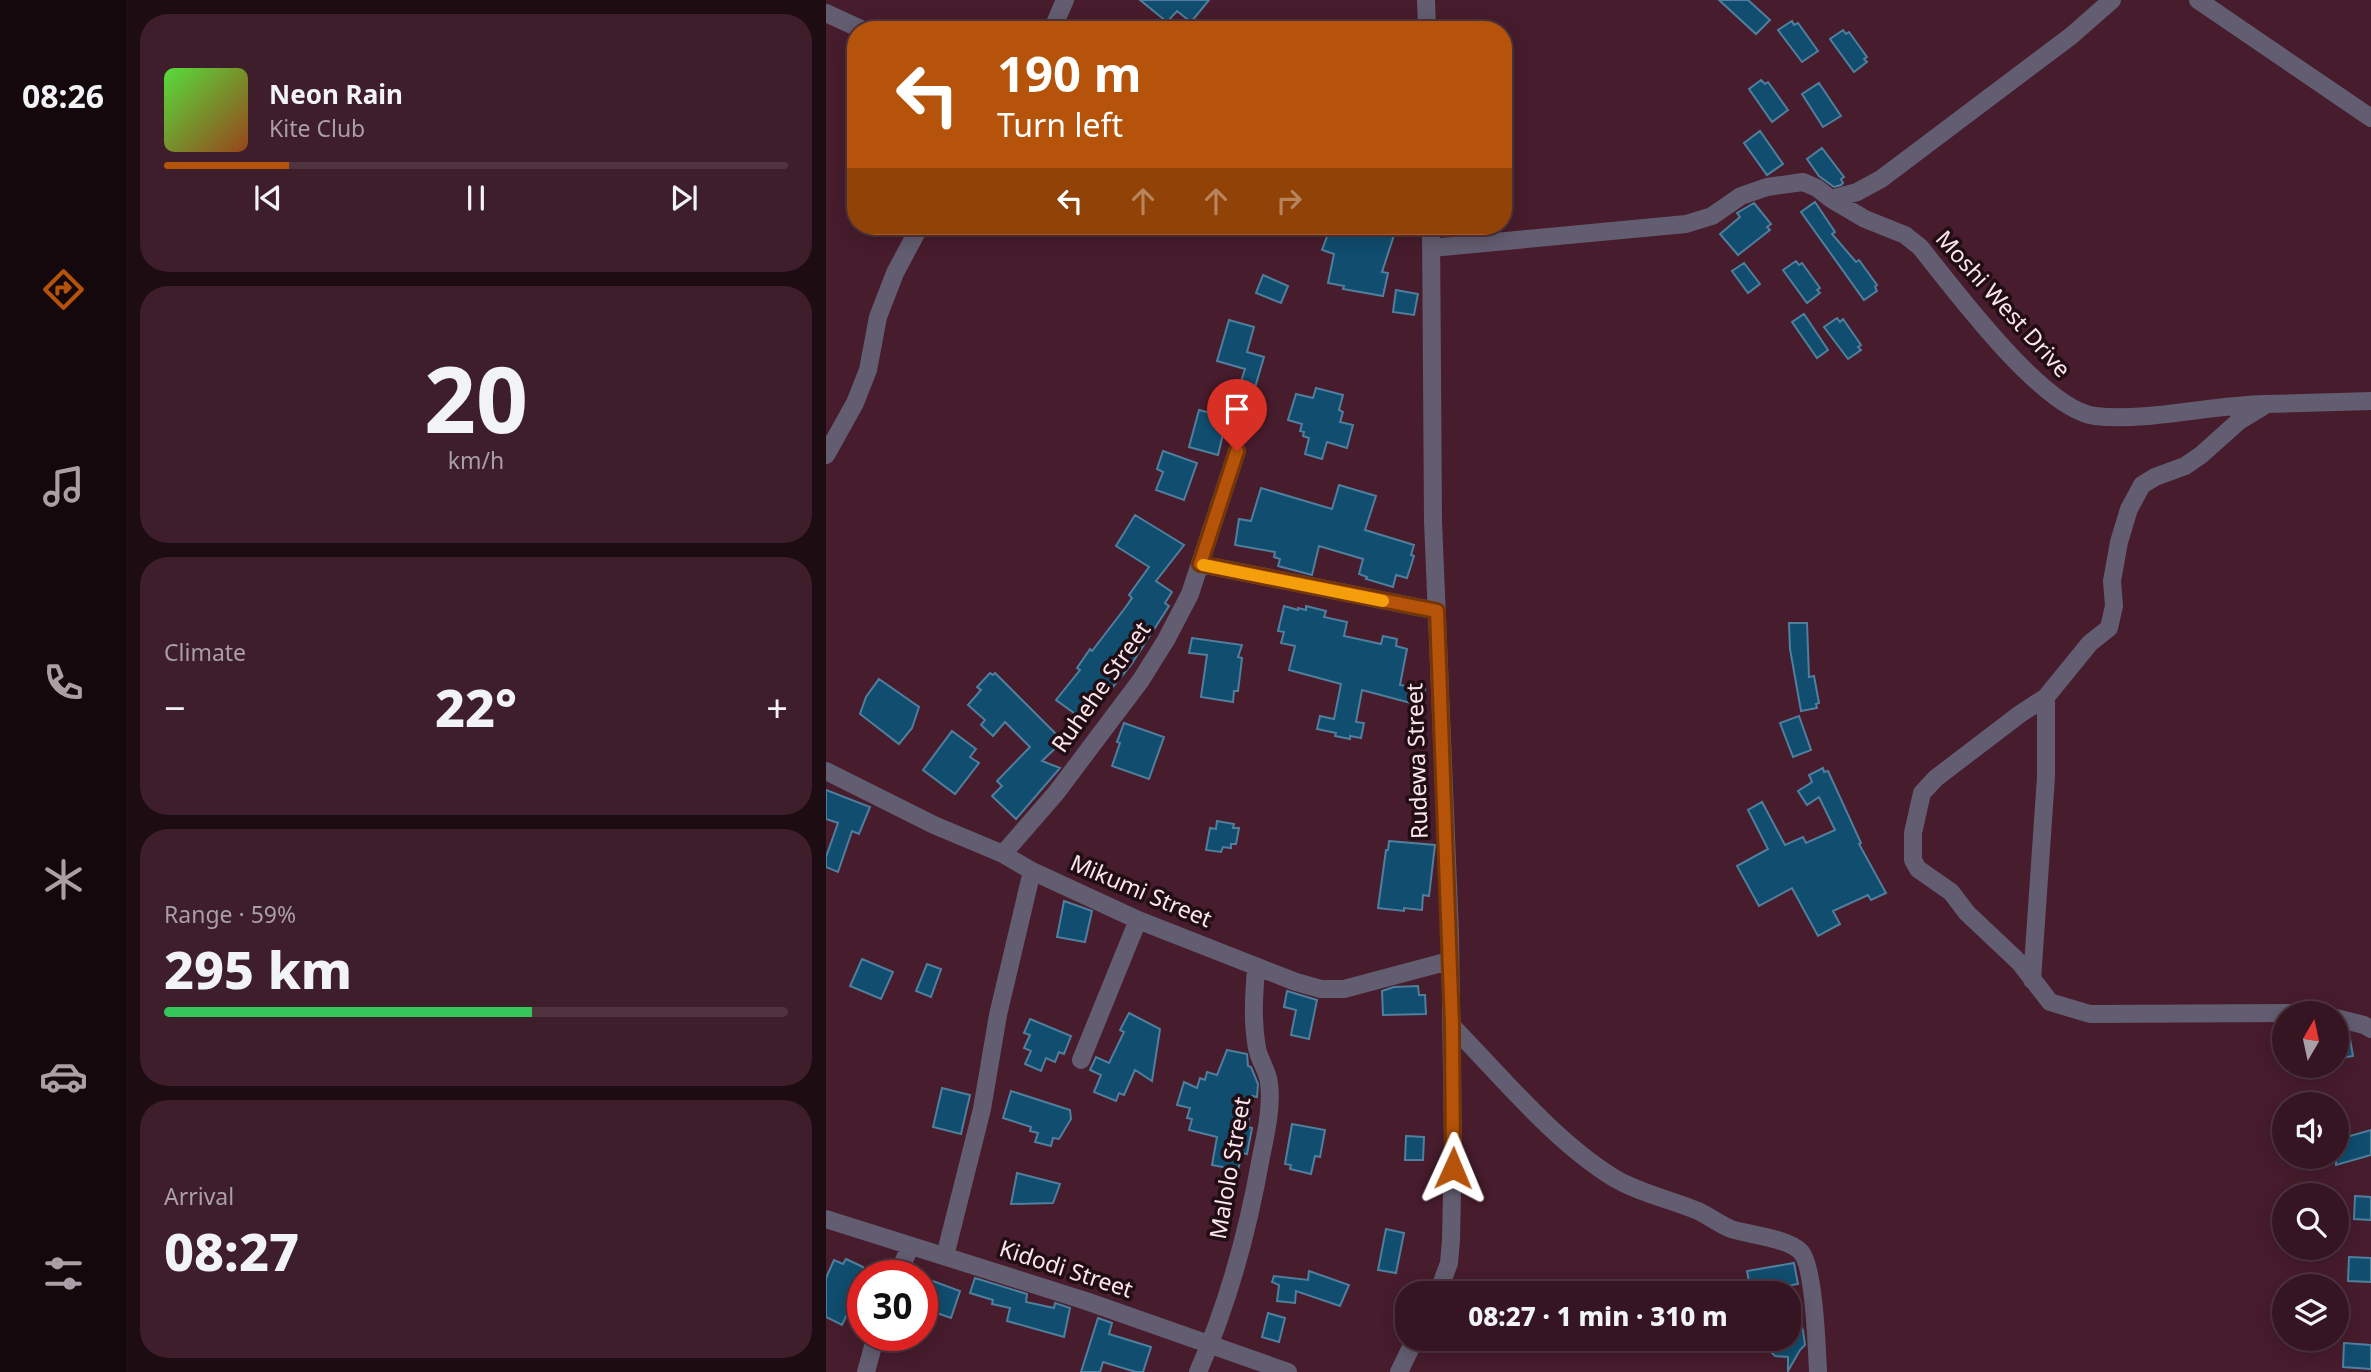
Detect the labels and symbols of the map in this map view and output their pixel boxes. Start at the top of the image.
street label: Moshi West Drive [1929,223,2079,384]
pin [1207,379,1267,451]
street label: Ruhehe Street [1043,615,1157,758]
street label: Rudewa Street [1397,682,1435,840]
street label: Mikumi Street [1066,846,1217,934]
north arrow [2272,1001,2348,1078]
street label: Malolo Street [1201,1094,1257,1241]
position arrow [1416,1131,1490,1205]
street label: Kidodi Street [995,1231,1137,1305]
speed limit sign: 30 [847,1260,938,1351]

